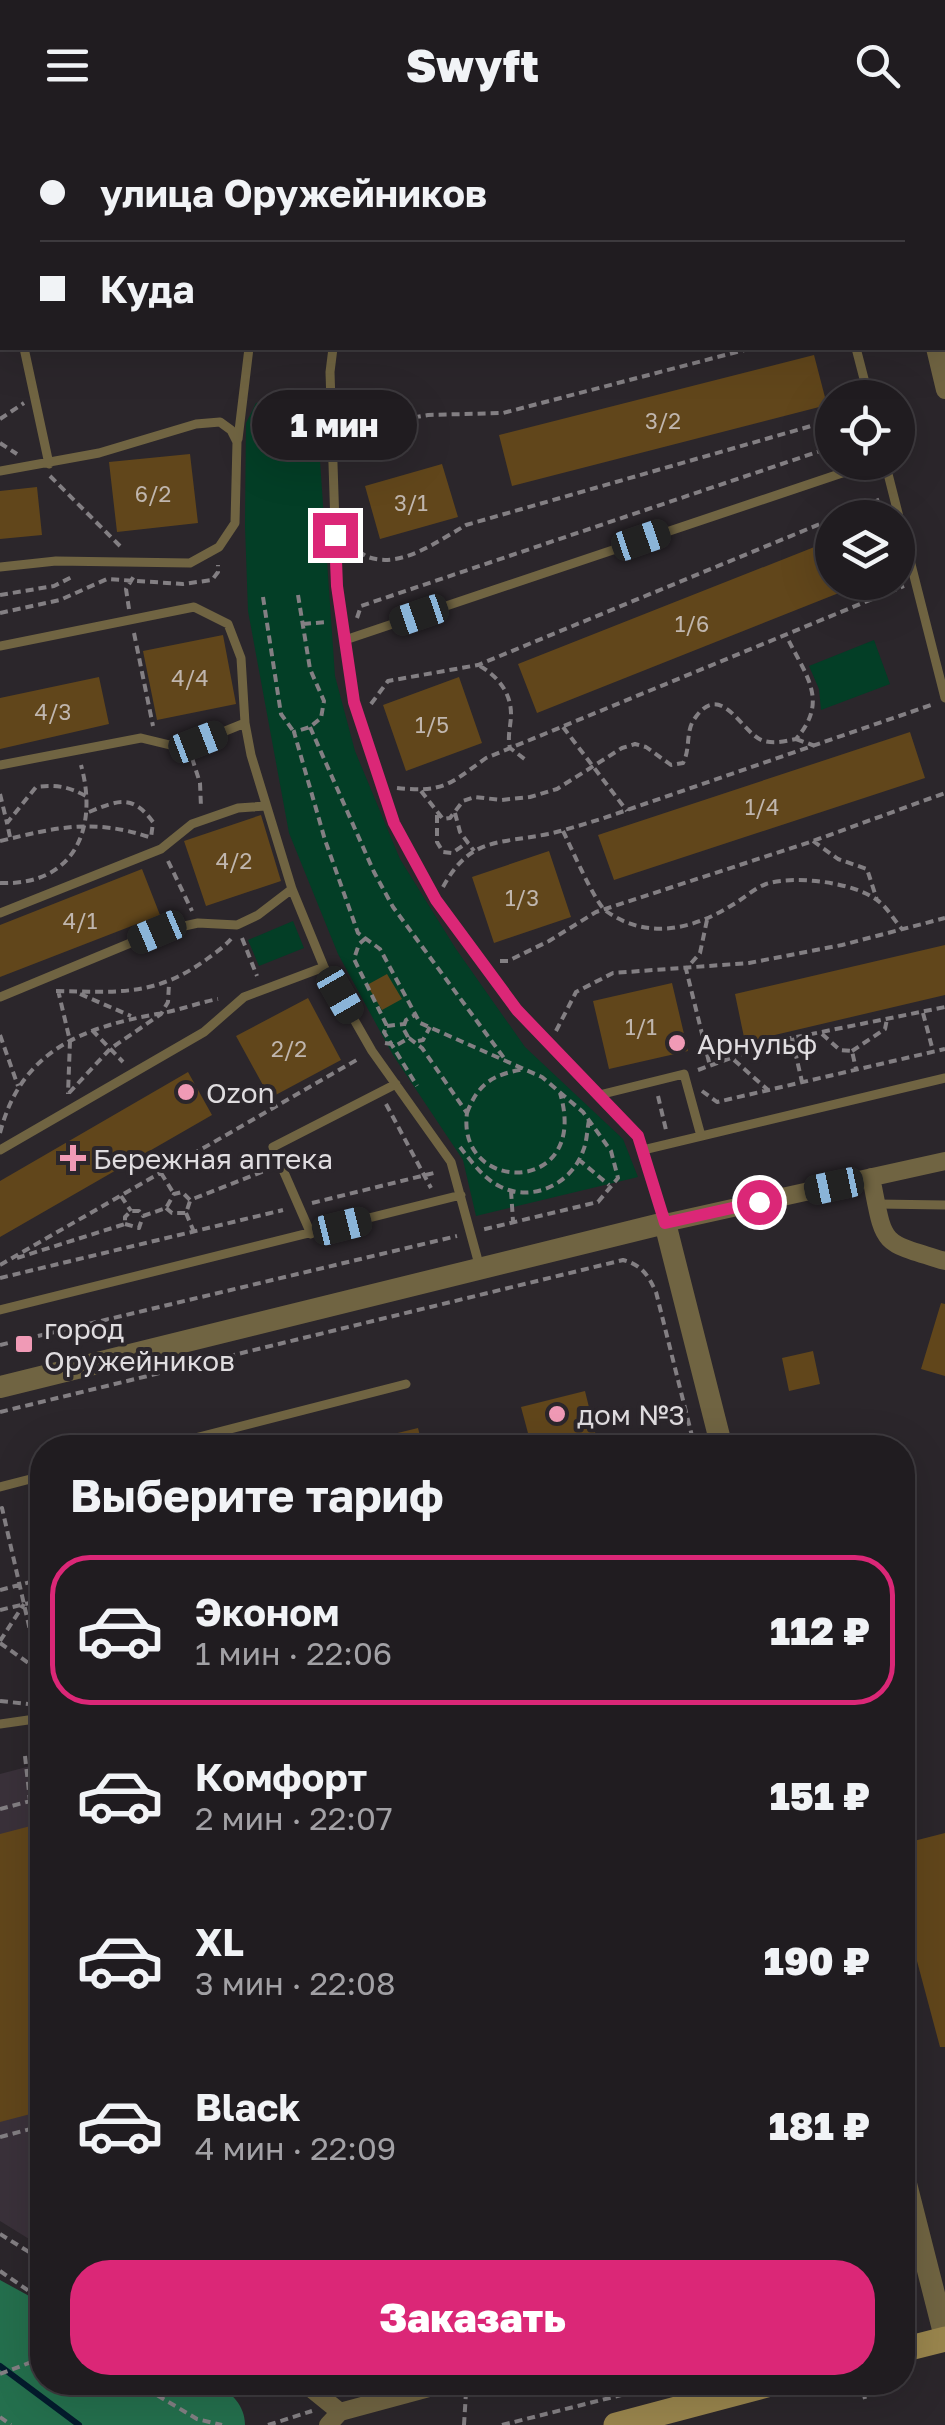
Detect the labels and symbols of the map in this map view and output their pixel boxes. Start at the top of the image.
callout: 1 мин [252,390,418,460]
house number: 3/2 [645,407,681,434]
house number: 6/2 [135,480,171,507]
house number: 3/1 [394,489,428,516]
route end [313,513,358,558]
car [608,516,674,564]
car [386,591,452,639]
house number: 1/6 [675,610,709,637]
house number: 4/4 [171,664,209,691]
house number: 4/3 [35,698,71,725]
house number: 1/5 [415,711,449,738]
car [165,717,231,767]
house number: 1/4 [745,793,779,820]
house number: 4/2 [216,847,252,874]
house number: 1/3 [505,884,539,911]
car [124,906,190,958]
house number: 4/1 [63,907,98,934]
car [312,962,368,1028]
house number: 1/1 [625,1013,657,1040]
place label: Арнульф [697,1027,817,1060]
marker: Арнульф [666,1032,688,1054]
house number: 2/2 [271,1035,307,1062]
place label: Ozon [206,1076,275,1109]
marker: Ozon [175,1081,197,1103]
place label: Бережная аптека [93,1142,333,1175]
marker: Бережная аптека [62,1147,84,1169]
car [802,1165,866,1207]
route start [737,1180,782,1225]
car [309,1204,375,1248]
place label: город Оружейников [44,1312,235,1377]
marker: город Оружейников [13,1333,35,1355]
place label: дом №3 [577,1398,685,1431]
marker: дом №3 [546,1403,568,1425]

